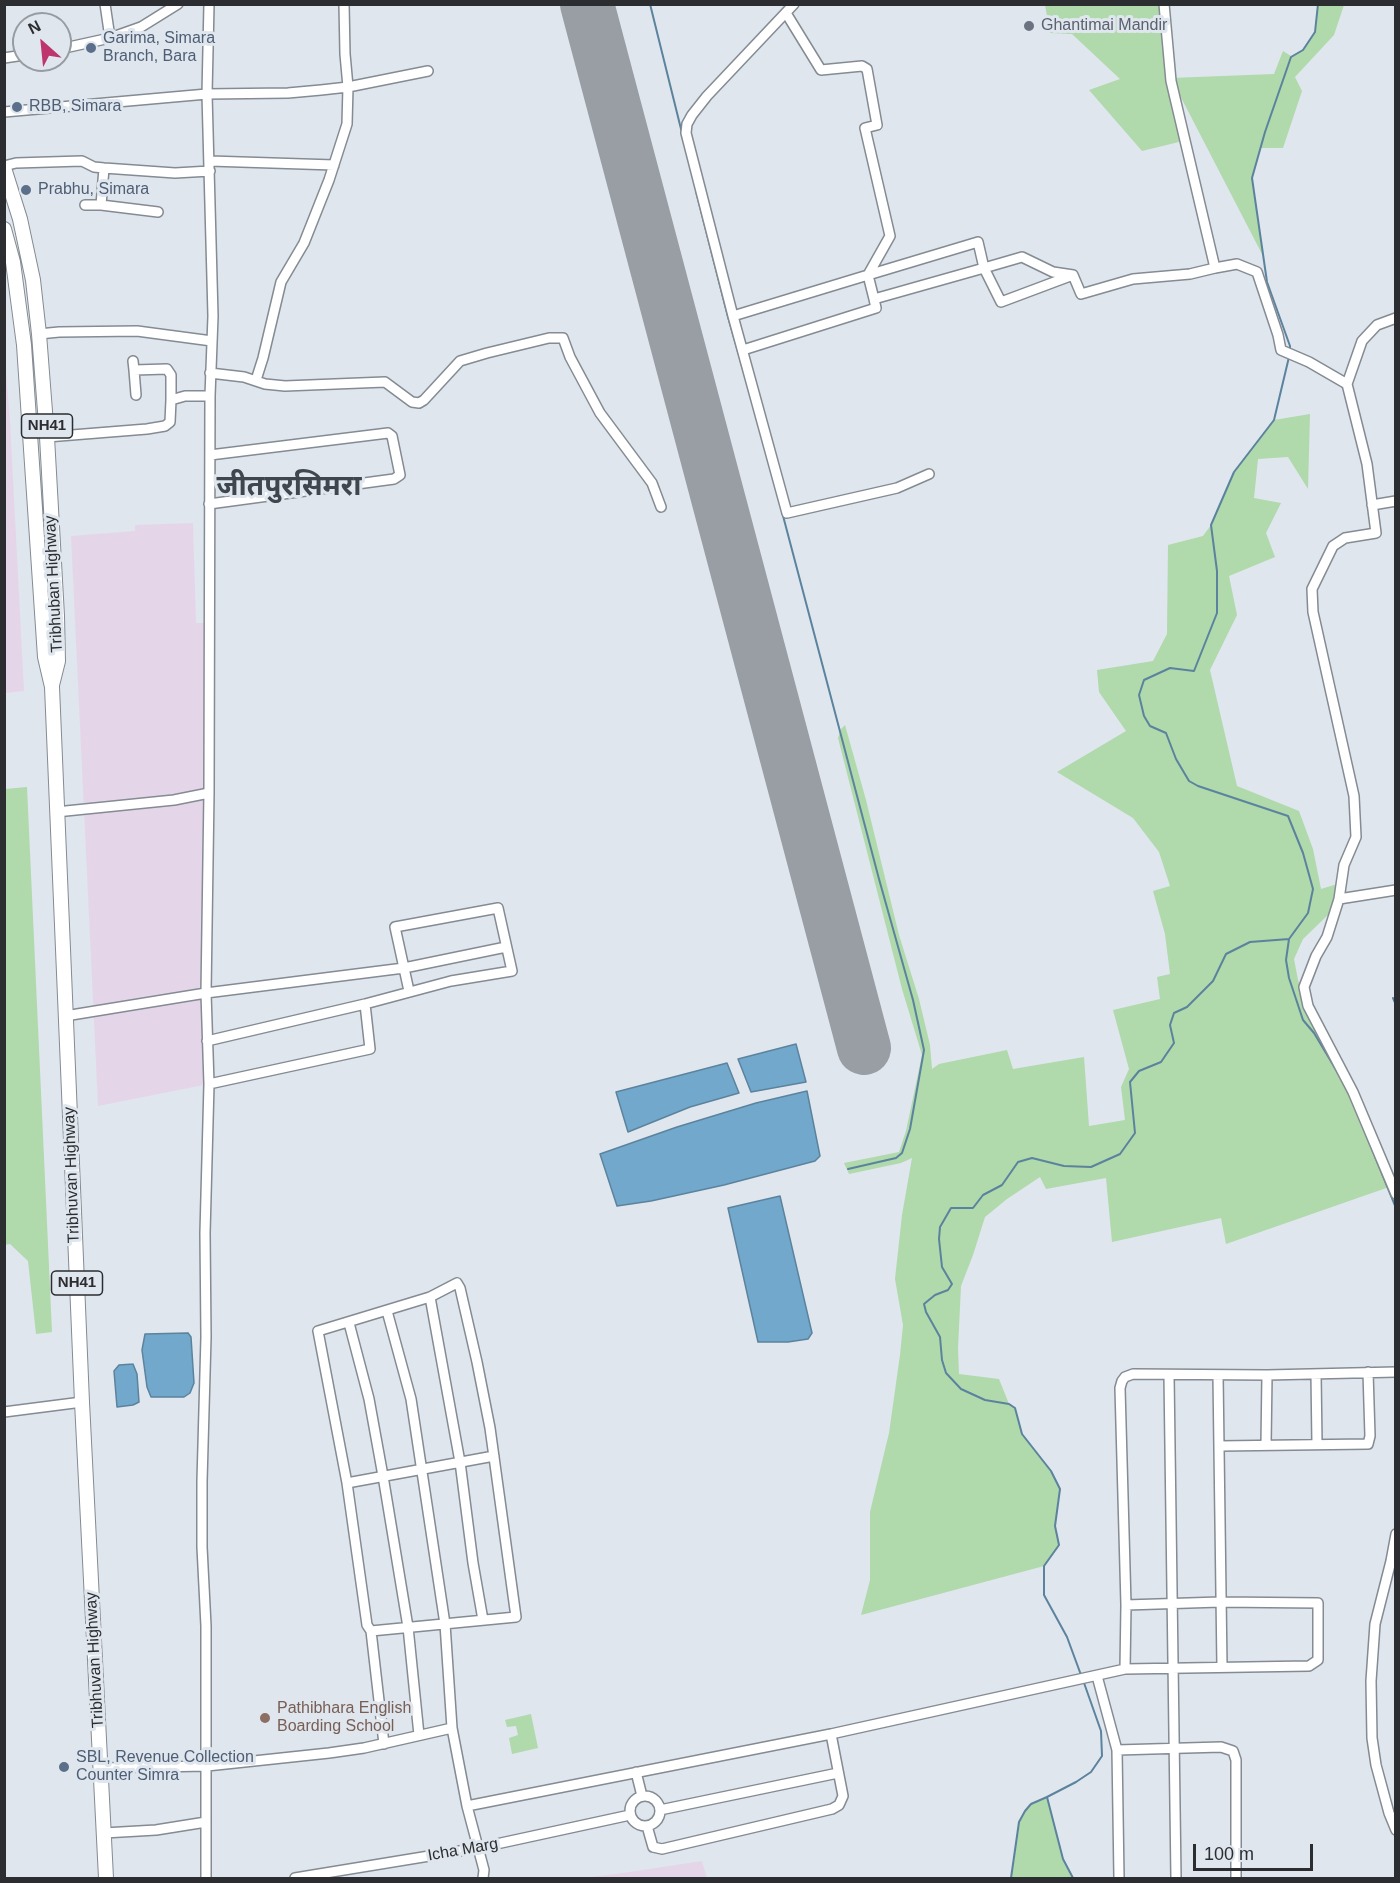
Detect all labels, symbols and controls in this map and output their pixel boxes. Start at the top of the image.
north arrow [12,12,72,72]
place label: Ghantimai Mandir [1041,16,1167,36]
text: N [25,17,44,37]
marker: Ghantimai Mandir [1022,19,1036,33]
place label: Garima, Simara Branch, Bara [103,29,215,67]
marker: Garima, Simara Branch, Bara [84,41,98,55]
place label: RBB, Simara [29,97,121,117]
marker: RBB, Simara [10,100,24,114]
place label: Prabhu, Simara [38,180,149,200]
marker: Prabhu, Simara [19,183,33,197]
road number: NH41 [22,414,72,438]
district label: जीतपुरसिमरा [217,470,361,504]
street label: Tribhuban Highway [41,515,67,653]
street label: Tribhuvan Highway [60,1107,84,1243]
road number: NH41 [52,1271,103,1295]
street label: Tribhuvan Highway [82,1591,108,1729]
place label: Pathibhara English Boarding School [277,1699,411,1737]
marker: Pathibhara English Boarding School [258,1711,272,1725]
place label: SBL, Revenue Collection Counter Simra [76,1748,254,1786]
marker: SBL, Revenue Collection Counter Simra [57,1760,71,1774]
scale bar [1196,1832,1316,1870]
street label: Icha Marg [426,1834,500,1866]
text: 100 m [1204,1844,1254,1864]

